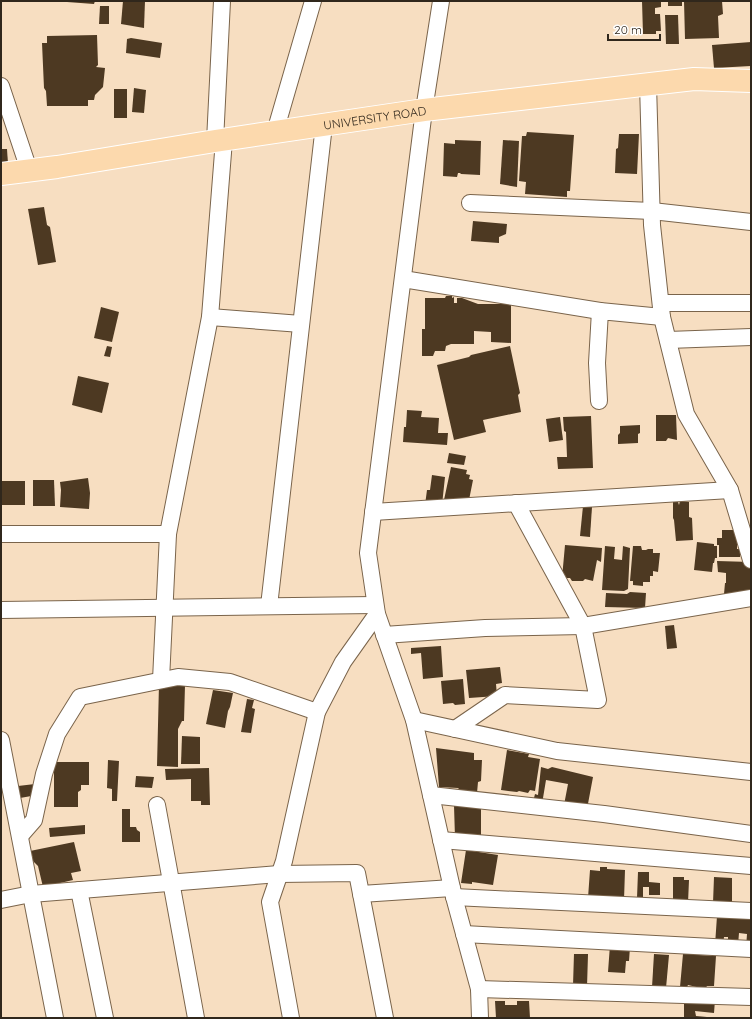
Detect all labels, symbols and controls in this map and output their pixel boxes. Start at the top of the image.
scale bar [608,16,660,42]
text: 20 m [614,22,642,37]
street label: UNIVERSITY ROAD [322,102,427,132]

